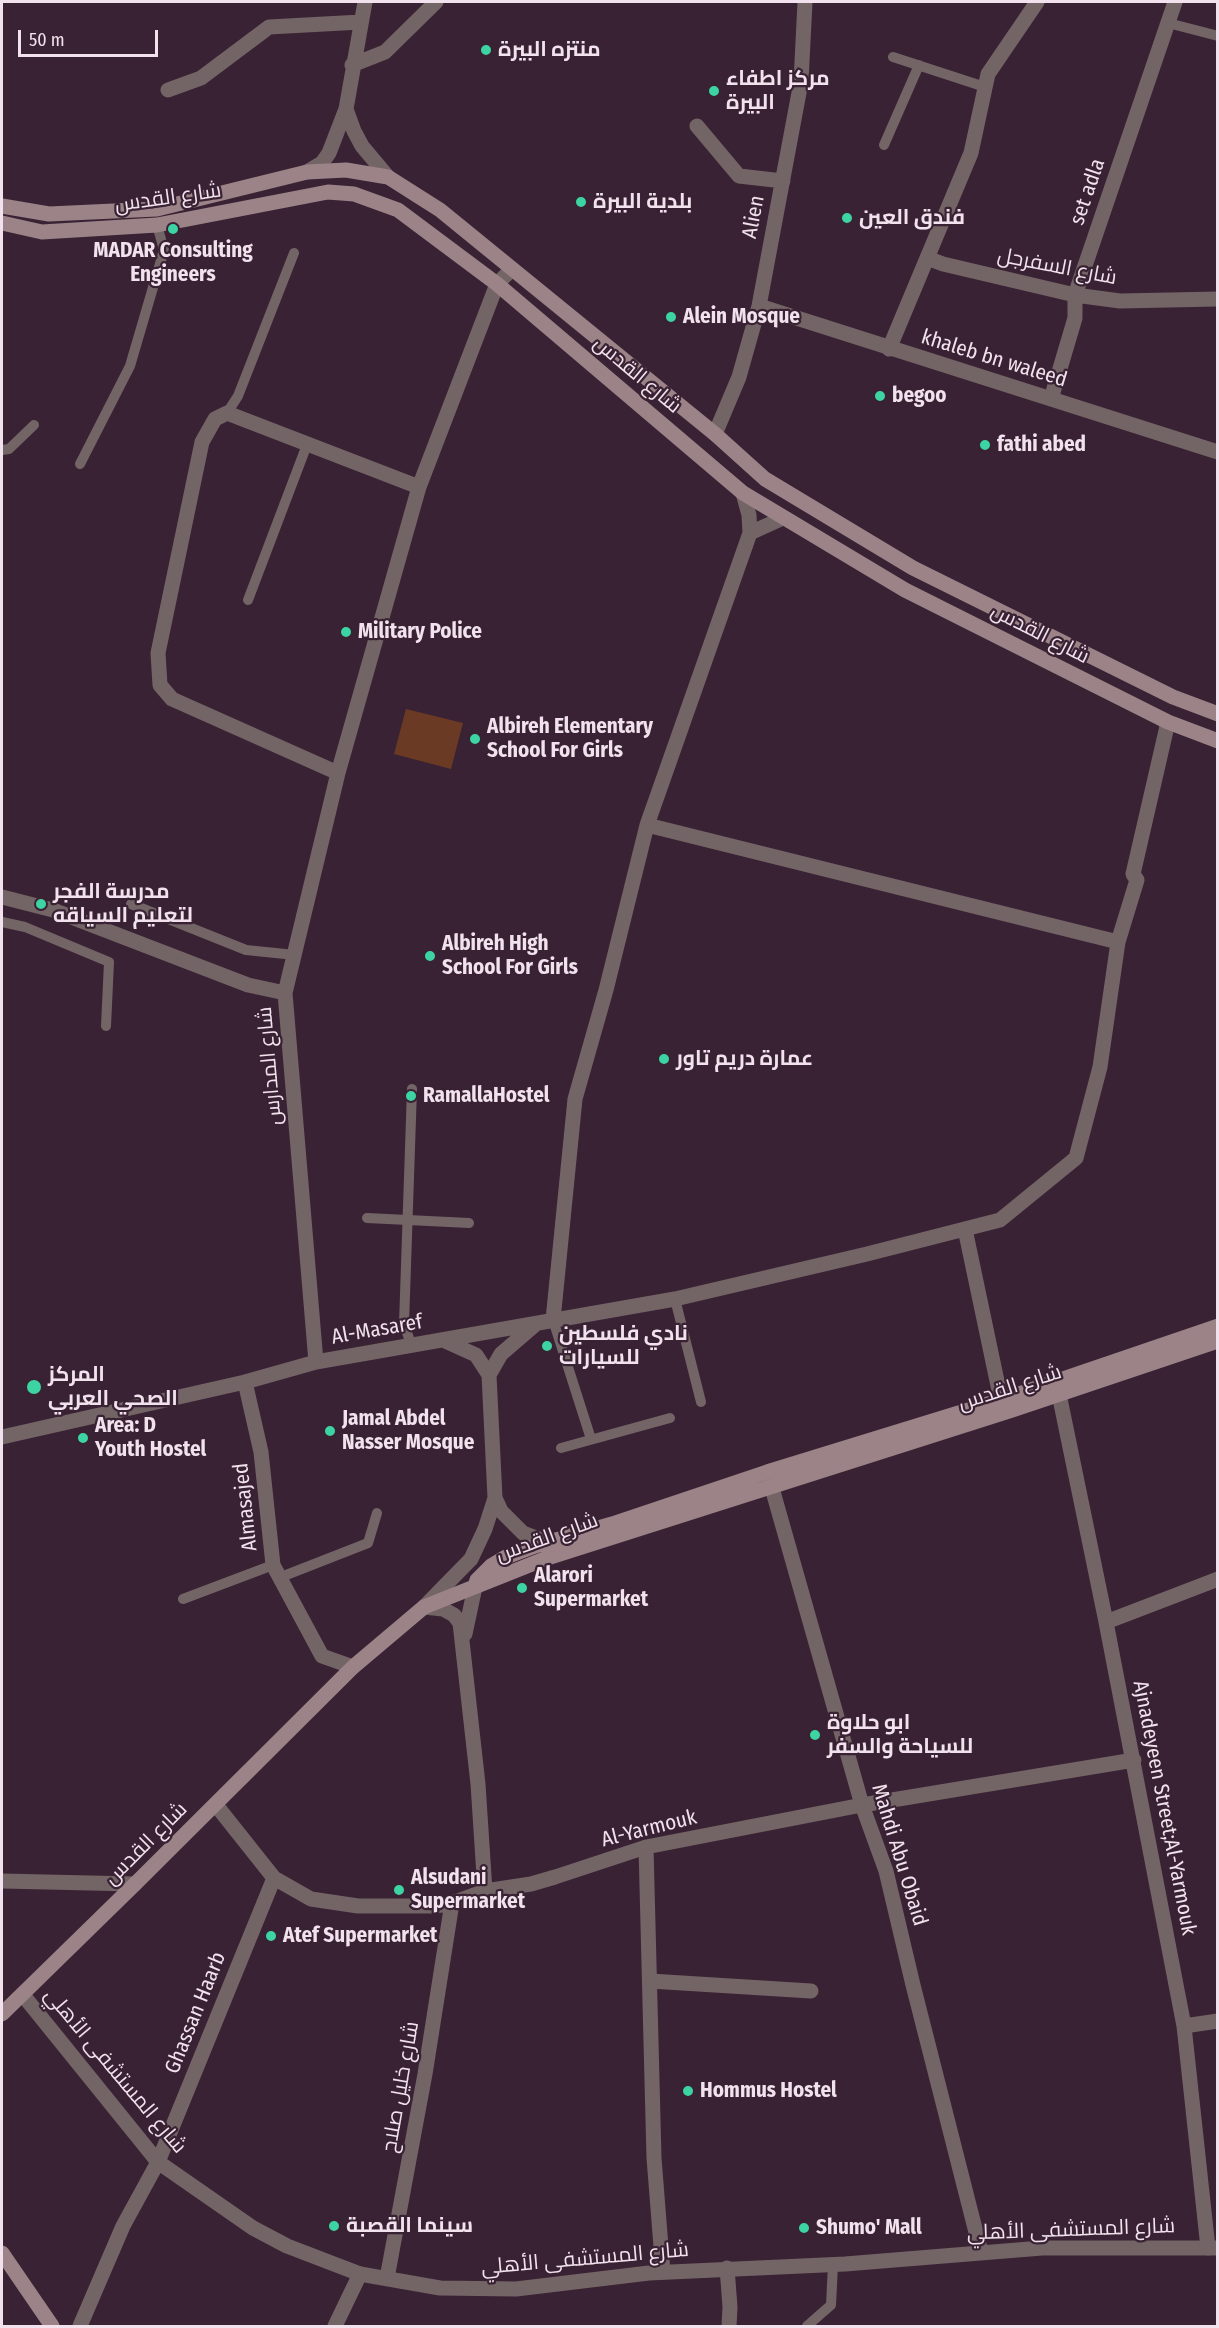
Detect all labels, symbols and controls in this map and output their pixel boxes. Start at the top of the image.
scale bar [21,18,160,56]
text: 50 m [29,29,65,51]
place label: منتزه البيرة [498,37,601,63]
marker: منتزه البيرة [479,43,493,57]
place label: مركز اطفاء البيرة [726,66,830,116]
marker: مركز اطفاء البيرة [707,84,721,98]
street label: set adla [1065,156,1111,228]
street label: شارع القدس [113,178,223,218]
place label: بلدية البيرة [593,189,692,215]
street label: Alien [737,193,771,241]
marker: بلدية البيرة [574,195,588,209]
place label: فندق العين [859,205,965,231]
marker: فندق العين [840,211,854,225]
marker: MADAR Consulting Engineers [166,222,180,236]
place label: MADAR Consulting Engineers [93,238,253,288]
street label: شارع السفرجل [995,243,1119,291]
place label: Alein Mosque [683,304,800,330]
marker: Alein Mosque [664,310,678,324]
street label: khaleb bn waleed [918,325,1070,393]
street label: شارع القدس [588,331,686,419]
place label: begoo [892,383,946,409]
marker: begoo [873,389,887,403]
place label: fathi abed [997,432,1086,458]
marker: fathi abed [978,438,992,452]
street label: شارع القدس [987,598,1093,670]
place label: Military Police [358,619,482,645]
marker: Military Police [339,625,353,639]
place label: Albireh Elementary School For Girls [487,714,653,764]
marker: Albireh Elementary School For Girls [468,732,482,746]
place label: مدرسة الفجر لتعليم السياقه [53,879,193,929]
marker: مدرسة الفجر لتعليم السياقه [34,897,48,911]
place label: Albireh High School For Girls [442,931,578,981]
marker: Albireh High School For Girls [423,949,437,963]
street label: شارع المدارس [252,1006,288,1126]
place label: عمارة دريم تاور [676,1046,813,1072]
marker: عمارة دريم تاور [657,1052,671,1066]
place label: RamallaHostel [423,1083,550,1109]
marker: RamallaHostel [404,1089,418,1103]
street label: Al-Masaref [330,1310,424,1350]
place label: نادي فلسطين للسيارات [559,1321,688,1371]
marker: نادي فلسطين للسيارات [540,1339,554,1353]
street label: شارع القدس [955,1359,1065,1417]
place label: المركز الصحي العربي [48,1362,178,1412]
marker: المركز الصحي العربي [25,1378,43,1396]
place label: Jamal Abdel Nasser Mosque [342,1406,474,1456]
place label: Area: D Youth Hostel [95,1413,206,1463]
marker: Jamal Abdel Nasser Mosque [323,1424,337,1438]
marker: Area: D Youth Hostel [76,1431,90,1445]
street label: Almasajed [229,1462,263,1552]
street label: شارع القدس [492,1508,602,1568]
place label: Alarori Supermarket [534,1563,648,1613]
marker: Alarori Supermarket [515,1581,529,1595]
street label: Ajnadeyeen Street;Al-Yarmouk [1127,1679,1201,1937]
place label: ابو حلاوة للسياحة والسفر [827,1710,973,1760]
marker: ابو حلاوة للسياحة والسفر [808,1728,822,1742]
street label: Mahdi Abu Obaid [865,1781,933,1929]
street label: شارع القدس [99,1797,193,1891]
street label: Al-Yarmouk [599,1805,699,1853]
place label: Alsudani Supermarket [411,1865,525,1915]
marker: Alsudani Supermarket [392,1883,406,1897]
place label: Atef Supermarket [283,1923,437,1949]
marker: Atef Supermarket [264,1929,278,1943]
street label: Ghassan Haarb [160,1949,232,2077]
street label: شارع المستشفى الأهلي [38,1983,192,2159]
street label: شارع خليل صلاح [377,2019,425,2155]
place label: Hommus Hostel [700,2078,837,2104]
marker: Hommus Hostel [681,2084,695,2098]
place label: سينما القصبة [346,2213,473,2239]
street label: شارع المستشفى الأهلي [966,2214,1176,2246]
place label: Shumo' Mall [816,2215,922,2241]
marker: سينما القصبة [327,2219,341,2233]
marker: Shumo' Mall [797,2221,811,2235]
street label: شارع المستشفى الأهلي [480,2237,690,2281]

